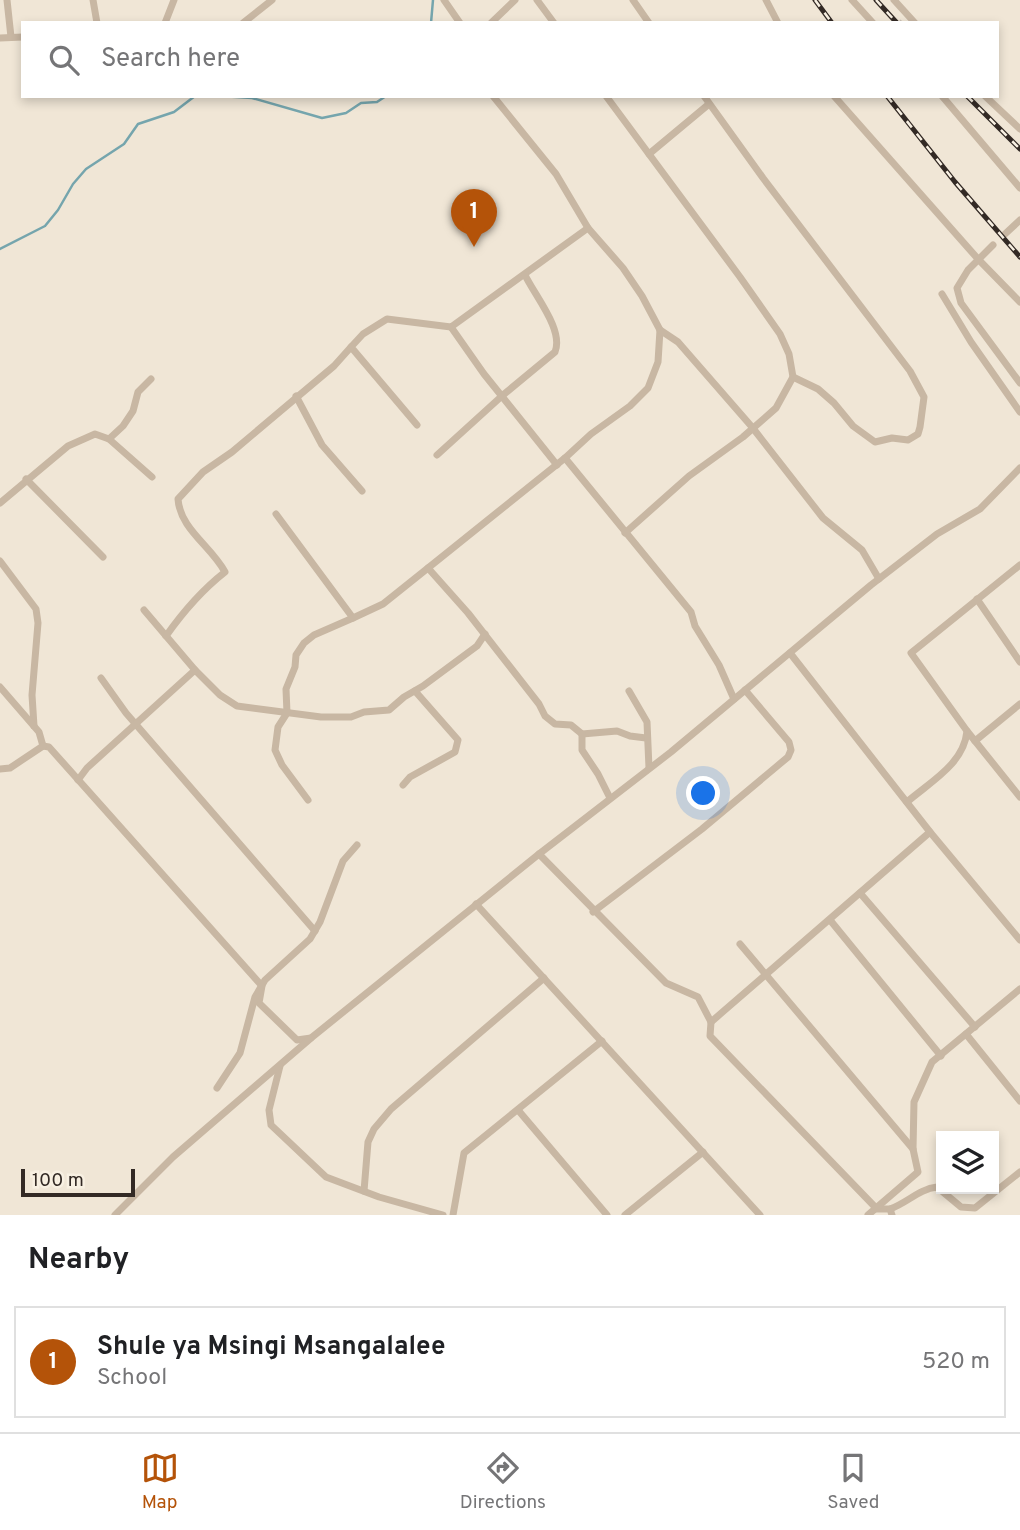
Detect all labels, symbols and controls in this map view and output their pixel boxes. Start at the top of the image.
search box [21,21,999,98]
icon: search [45,41,83,79]
text: Search here [101,43,240,76]
pin: 1 [451,189,497,247]
your location [686,776,720,810]
map controls [936,1131,999,1194]
button: layers [936,1131,999,1194]
scale bar [21,1166,135,1198]
text: 100 m [32,1169,84,1193]
text: Nearby [28,1242,129,1279]
text: Shule ya Msingi Msangalalee [97,1331,445,1364]
text: 1 [48,1348,58,1377]
text: 520 m [922,1348,990,1377]
text: School [97,1364,167,1393]
tab: Map [141,1449,179,1515]
tab: Directions [460,1449,546,1515]
tab: Saved [827,1449,879,1515]

